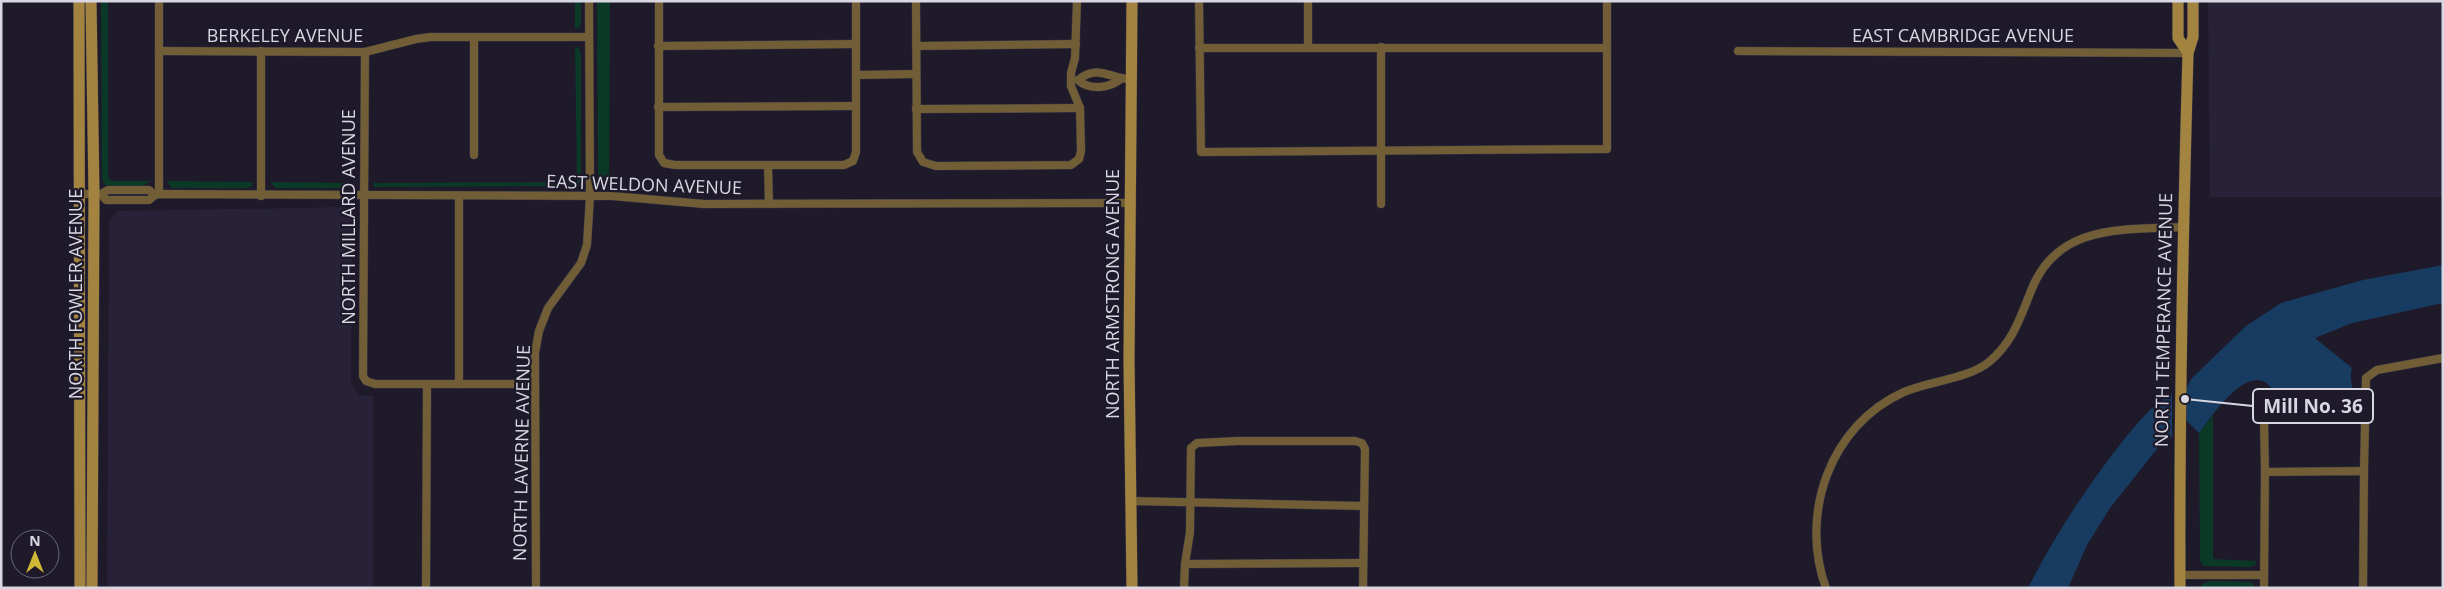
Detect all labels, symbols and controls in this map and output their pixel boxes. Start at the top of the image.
street label: BERKELEY AVENUE [207,23,363,47]
street label: EAST CAMBRIDGE AVENUE [1852,23,2074,47]
street label: NORTH MILLARD AVENUE [336,109,360,325]
street label: EAST WELDON AVENUE [546,169,742,199]
street label: NORTH ARMSTRONG AVENUE [1100,169,1124,419]
street label: NORTH FOWLER AVENUE [63,189,87,399]
street label: NORTH TEMPERANCE AVENUE [2149,193,2177,447]
street label: NORTH LAVERNE AVENUE [507,345,535,561]
callout: Mill No. 36 [2253,389,2373,423]
text: Mill No. 36 [2263,393,2363,419]
north arrow [10,529,60,579]
text: N [29,531,41,550]

